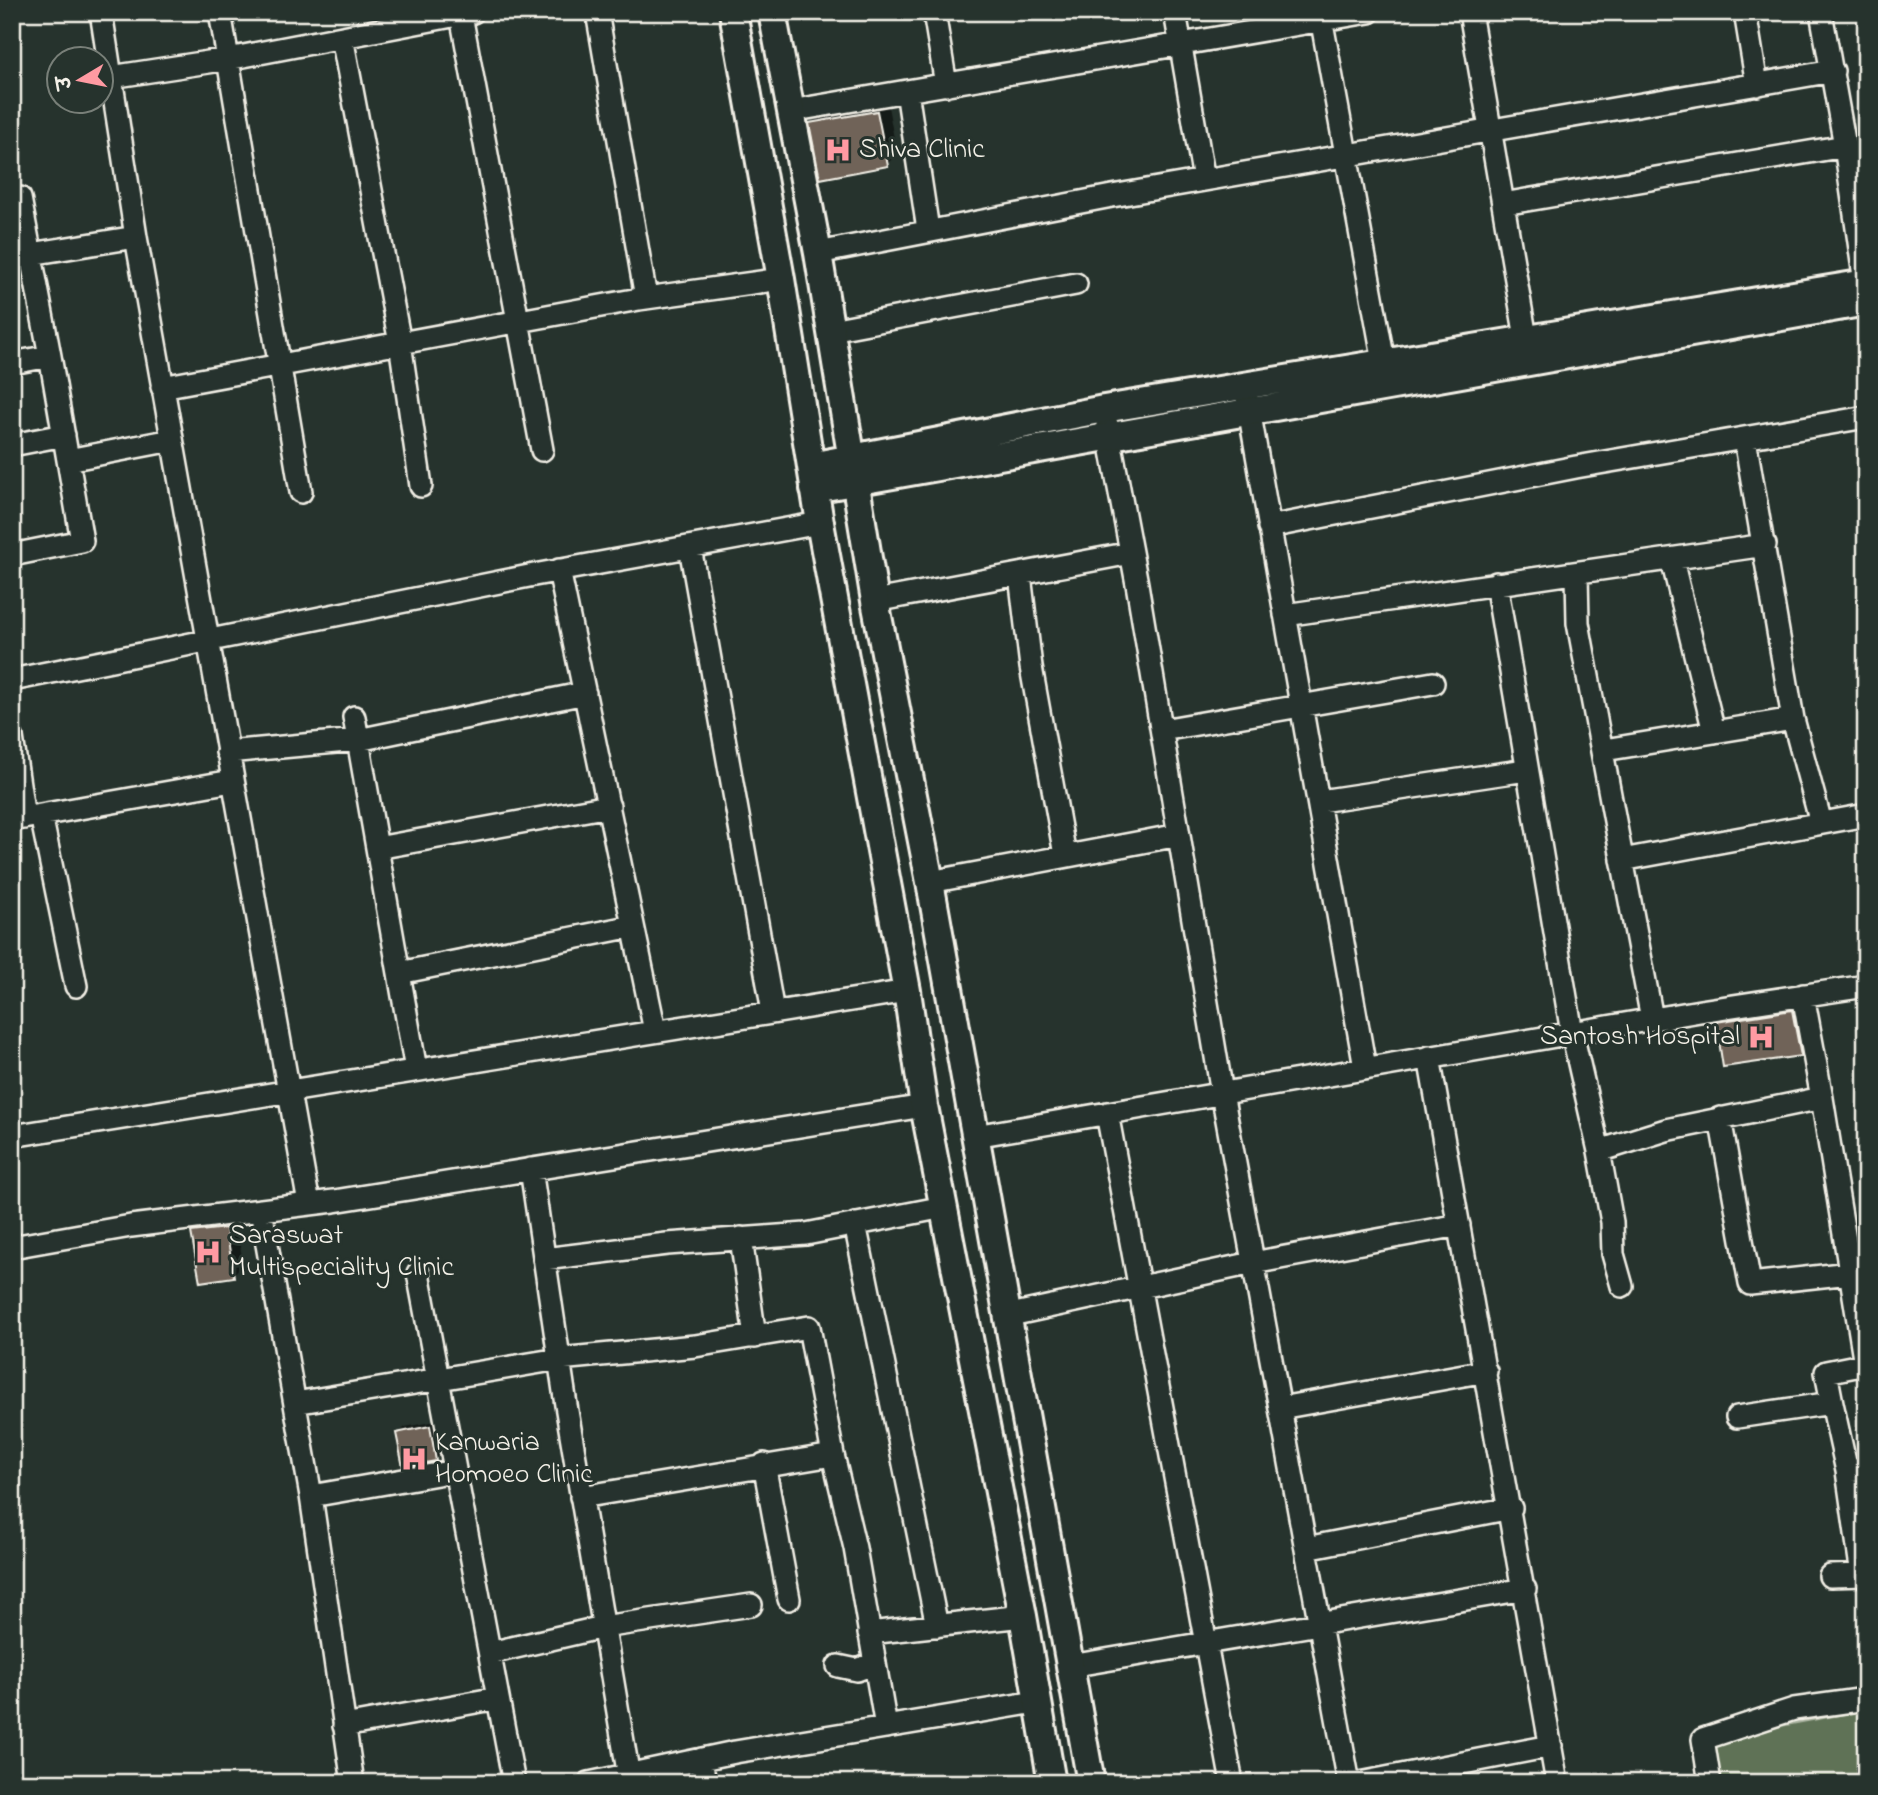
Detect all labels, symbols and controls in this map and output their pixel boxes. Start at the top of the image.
north arrow [46,46,116,116]
text: उ [51,72,80,93]
place label: Shiva Clinic [859,130,985,171]
hospital icon: Shiva Clinic [823,135,853,165]
place label: Santosh Hospital [1540,1017,1740,1058]
hospital icon: Santosh Hospital [1746,1022,1776,1052]
place label: Saraswat Multispeciality Clinic [229,1216,454,1289]
hospital icon: Saraswat Multispeciality Clinic [193,1237,223,1267]
place label: Kanwaria Homoeo Clinic [435,1423,593,1496]
hospital icon: Kanwaria Homoeo Clinic [399,1444,429,1474]

